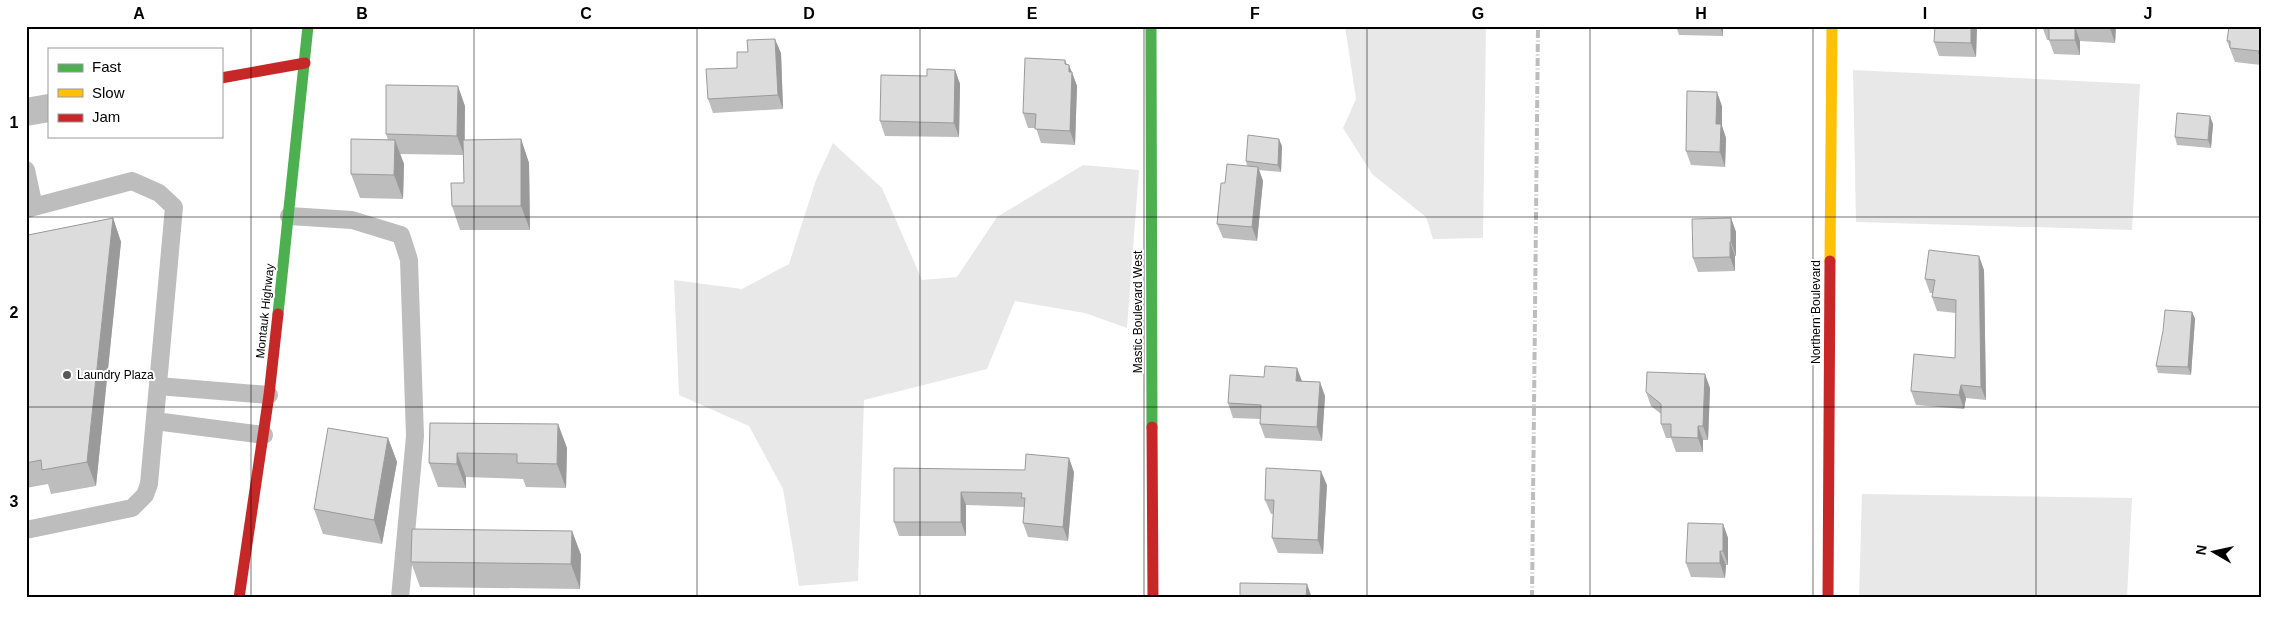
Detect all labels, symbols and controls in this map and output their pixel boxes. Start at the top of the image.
text: A [133,5,145,22]
text: B [356,5,368,22]
text: C [580,5,592,22]
text: D [803,5,815,22]
text: E [1027,5,1038,22]
text: F [1250,5,1260,22]
text: G [1472,5,1484,22]
text: H [1695,5,1707,22]
text: I [1923,5,1927,22]
text: J [2144,5,2152,22]
legend [48,48,222,138]
text: Fast [92,58,122,75]
text: Slow [92,84,125,101]
text: Jam [92,108,120,125]
text: 1 [10,114,19,131]
street label: Mastic Boulevard West [1131,250,1145,373]
street label: Northern Boulevard [1809,260,1823,364]
street label: Montauk Highway [253,263,277,359]
text: 2 [10,304,19,321]
place label: Laundry Plaza [77,368,154,382]
marker: Laundry Plaza [61,369,73,381]
text: 3 [10,493,19,510]
north arrow [2190,526,2240,576]
text: N [2192,544,2210,556]

